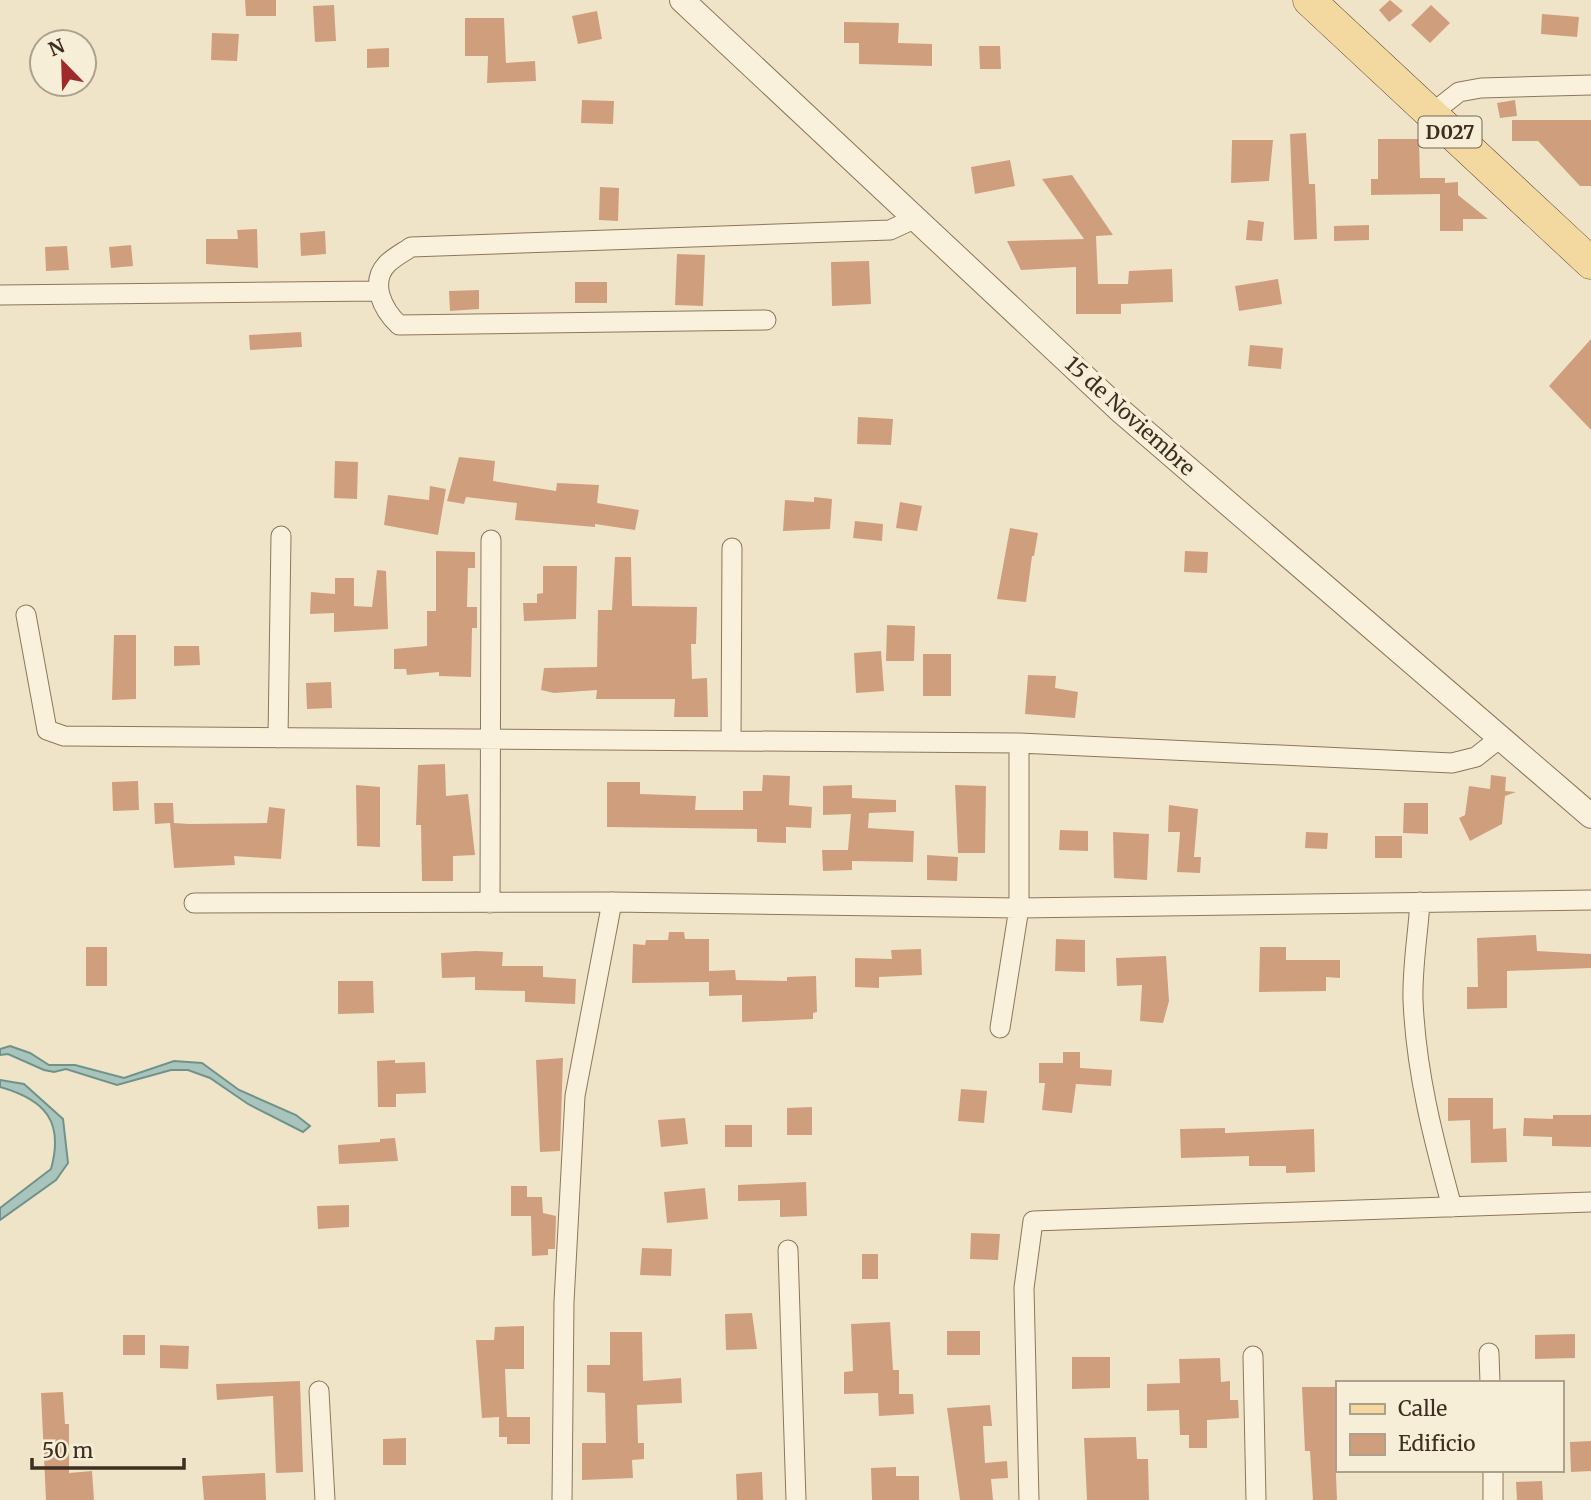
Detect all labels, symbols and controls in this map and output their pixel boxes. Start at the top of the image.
north arrow [28,28,98,98]
text: N [45,33,68,61]
road number: D027 [1418,116,1482,148]
street label: 15 de Noviembre [1059,351,1201,482]
legend [1336,1381,1563,1472]
text: Calle [1398,1395,1447,1422]
scale bar [32,1426,184,1470]
text: Edificio [1398,1430,1475,1457]
text: 50 m [42,1437,93,1464]

